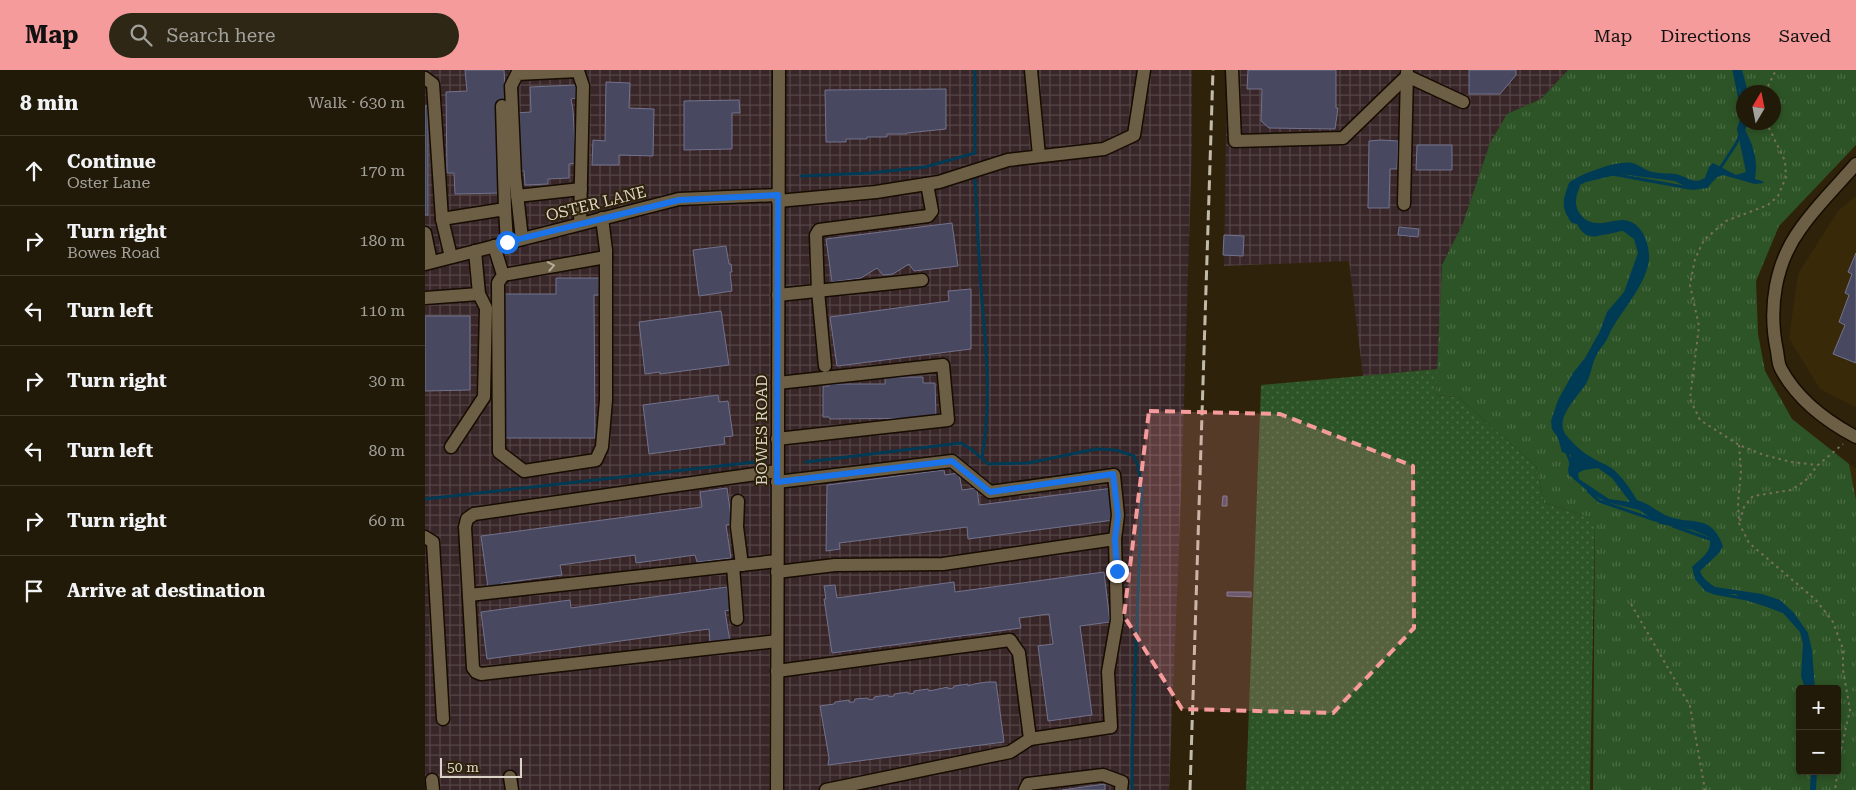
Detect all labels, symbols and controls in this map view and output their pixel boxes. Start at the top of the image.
search box [109,13,459,58]
text: Map [25,21,79,49]
icon: search [127,21,155,49]
text: Search here [167,24,275,47]
text: Map [1594,25,1632,46]
text: Directions [1660,25,1751,46]
text: Saved [1779,25,1831,46]
north arrow [1736,85,1781,130]
text: 8 min [20,91,78,115]
text: Walk · 630 m [308,93,405,112]
text: Continue [67,150,156,173]
icon: ahead [20,157,48,185]
text: 170 m [359,161,405,180]
text: Oster Lane [67,173,150,192]
street label: OSTER LANE [544,182,648,225]
text: Turn right [67,220,167,243]
icon: right [20,227,48,255]
text: 180 m [359,231,405,250]
route start [496,231,519,254]
text: Bowes Road [67,243,160,262]
one-way arrow [546,261,555,272]
icon: left [20,297,48,325]
text: Turn left [67,299,153,322]
text: 110 m [359,301,405,320]
icon: right [20,367,48,395]
text: Turn right [67,369,167,392]
text: 30 m [368,371,405,390]
street label: BOWES ROAD [752,375,771,485]
icon: left [20,437,48,465]
text: Turn left [67,439,153,462]
text: 80 m [368,441,405,460]
icon: right [20,507,48,535]
text: Turn right [67,509,167,532]
text: 60 m [368,511,405,530]
route end [1106,560,1129,583]
icon: arrive [20,577,48,605]
text: Arrive at destination [67,579,265,602]
map controls [1796,685,1841,775]
button: + [1796,685,1841,730]
button: − [1796,730,1841,775]
scale bar [440,755,523,778]
text: 50 m [447,759,479,775]

